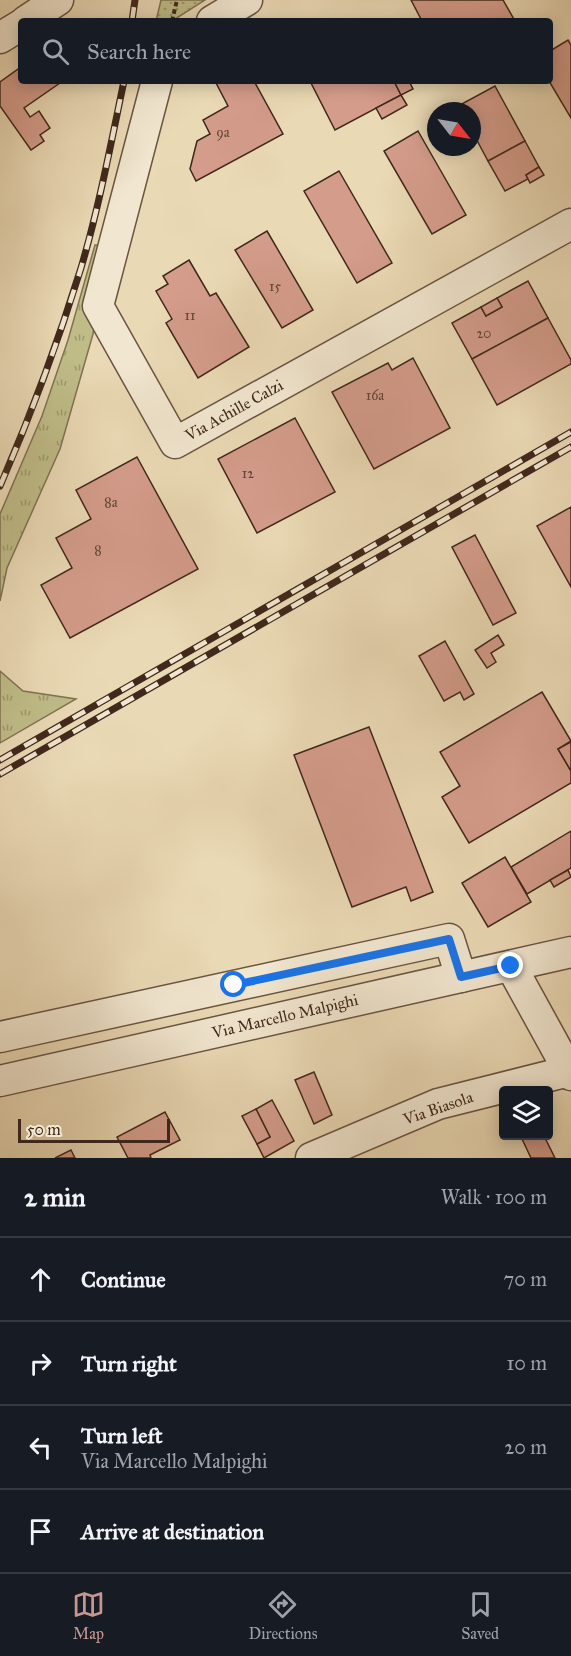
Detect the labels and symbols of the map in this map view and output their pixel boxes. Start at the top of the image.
north arrow [427,102,481,156]
house number: 9a [216,124,230,141]
house number: 15 [269,278,281,295]
house number: 11 [184,307,196,324]
house number: 20 [476,325,492,342]
street label: Via Achille Calzi [181,375,287,445]
house number: 16a [366,387,384,404]
house number: 12 [242,465,254,482]
house number: 8a [104,494,118,511]
house number: 8 [94,542,102,559]
route end [497,952,523,978]
route start [220,971,246,997]
street label: Via Marcello Malpighi [209,990,361,1043]
street label: Via Biasola [400,1087,476,1129]
scale bar [18,1116,170,1144]

